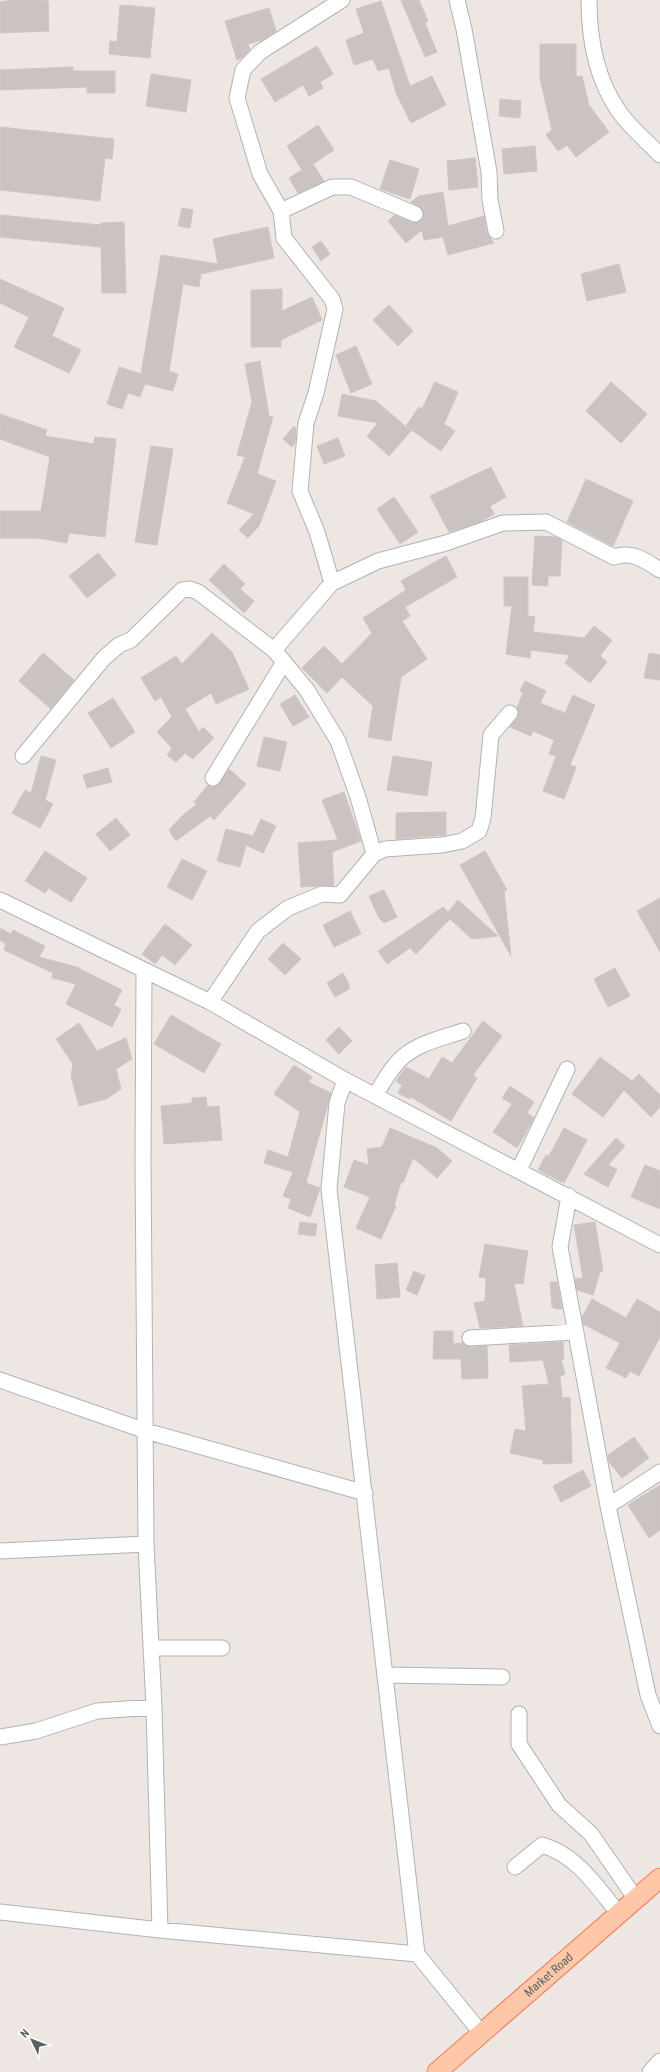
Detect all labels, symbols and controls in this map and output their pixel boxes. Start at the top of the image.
street label: Market Road [521,1950,576,2000]
north arrow [12,2020,52,2060]
text: N [18,2026,32,2040]

